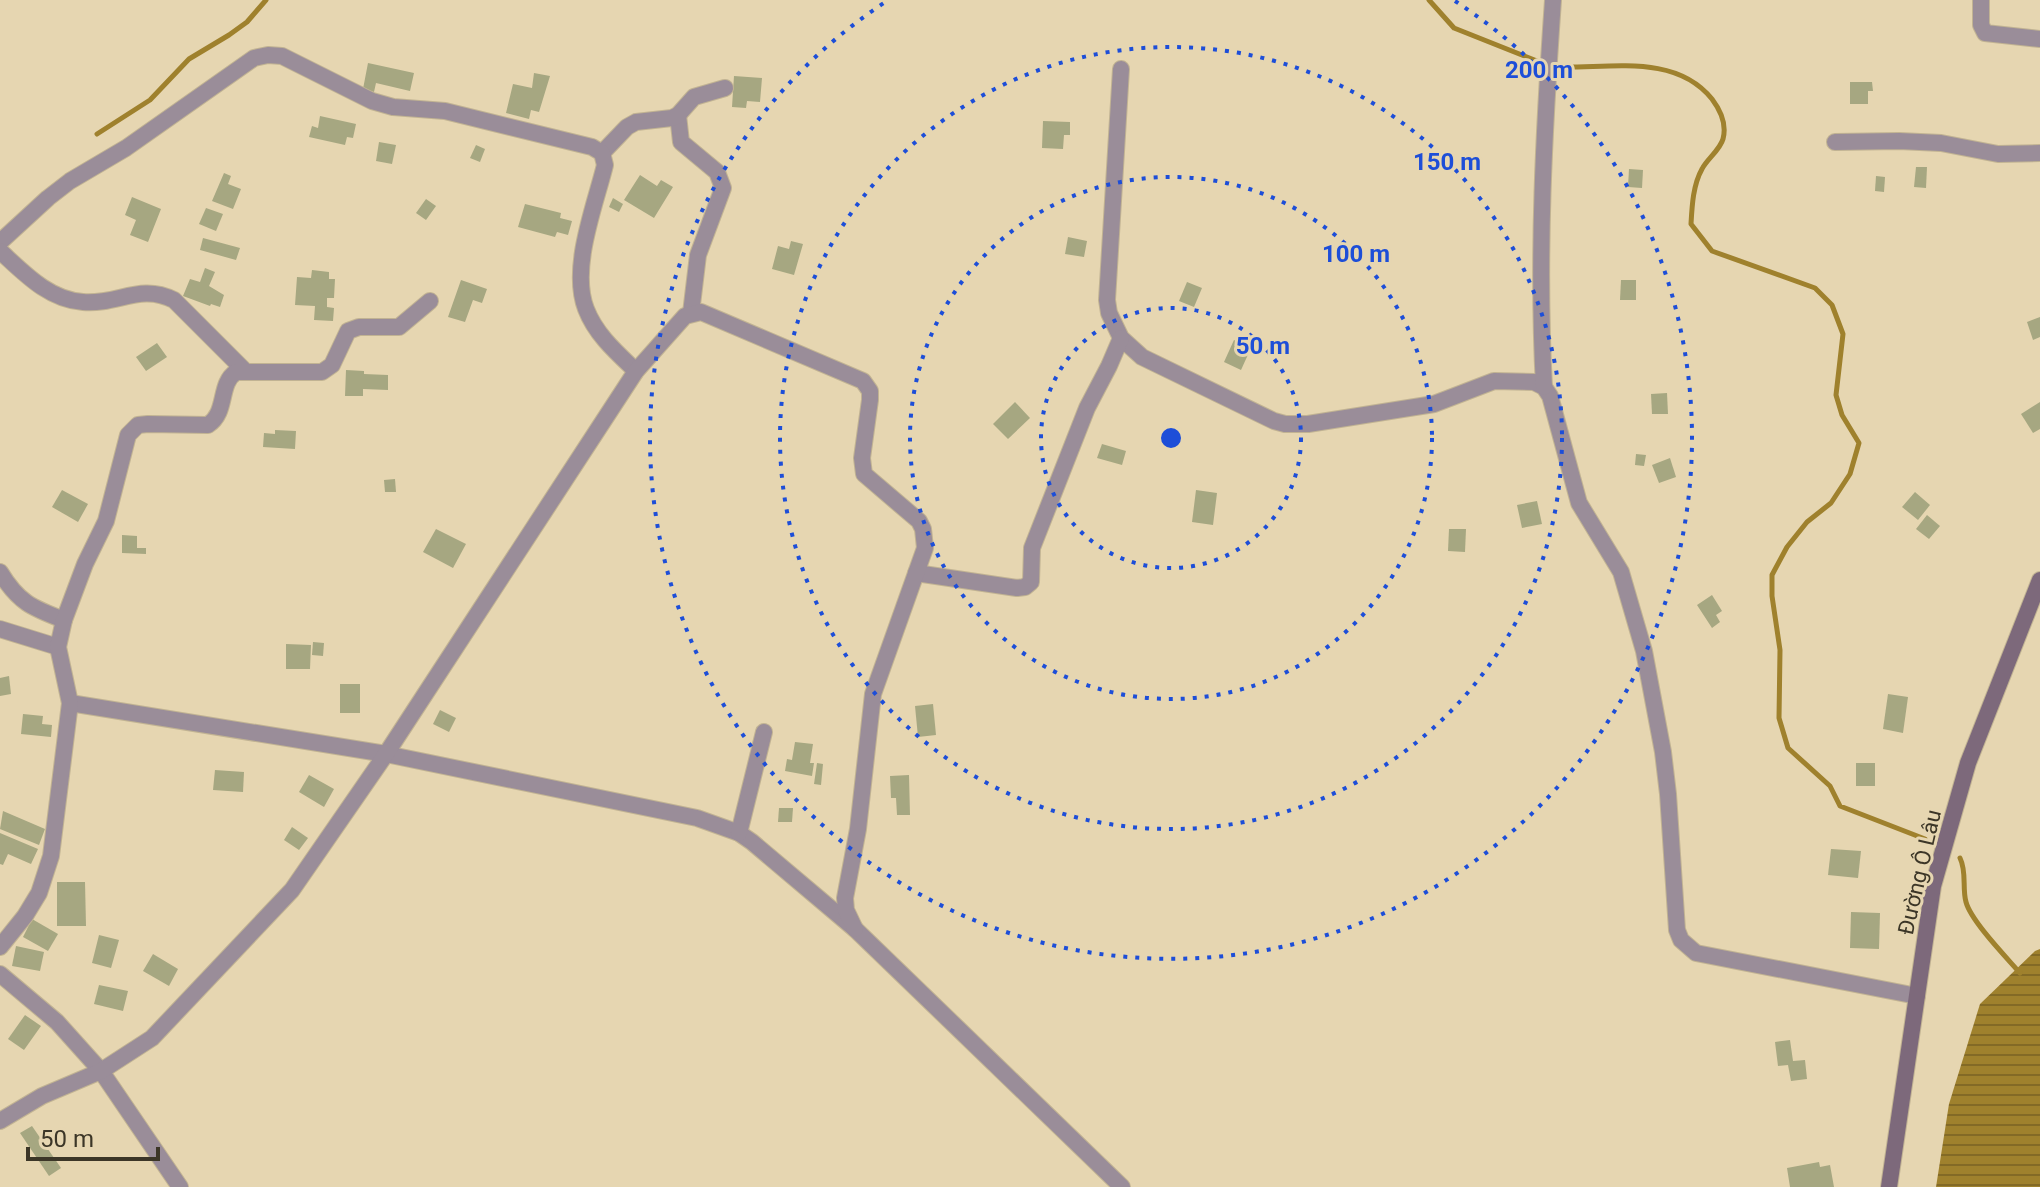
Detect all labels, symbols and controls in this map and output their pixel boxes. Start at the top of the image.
text: 200 m [1505,56,1573,84]
text: 150 m [1413,148,1481,176]
text: 100 m [1322,240,1390,268]
text: 50 m [1236,332,1290,360]
centre of rings [1157,424,1185,452]
street label: Đường Ô Lâu [1892,807,1946,937]
scale bar [28,1111,158,1161]
text: 50 m [40,1125,94,1153]

